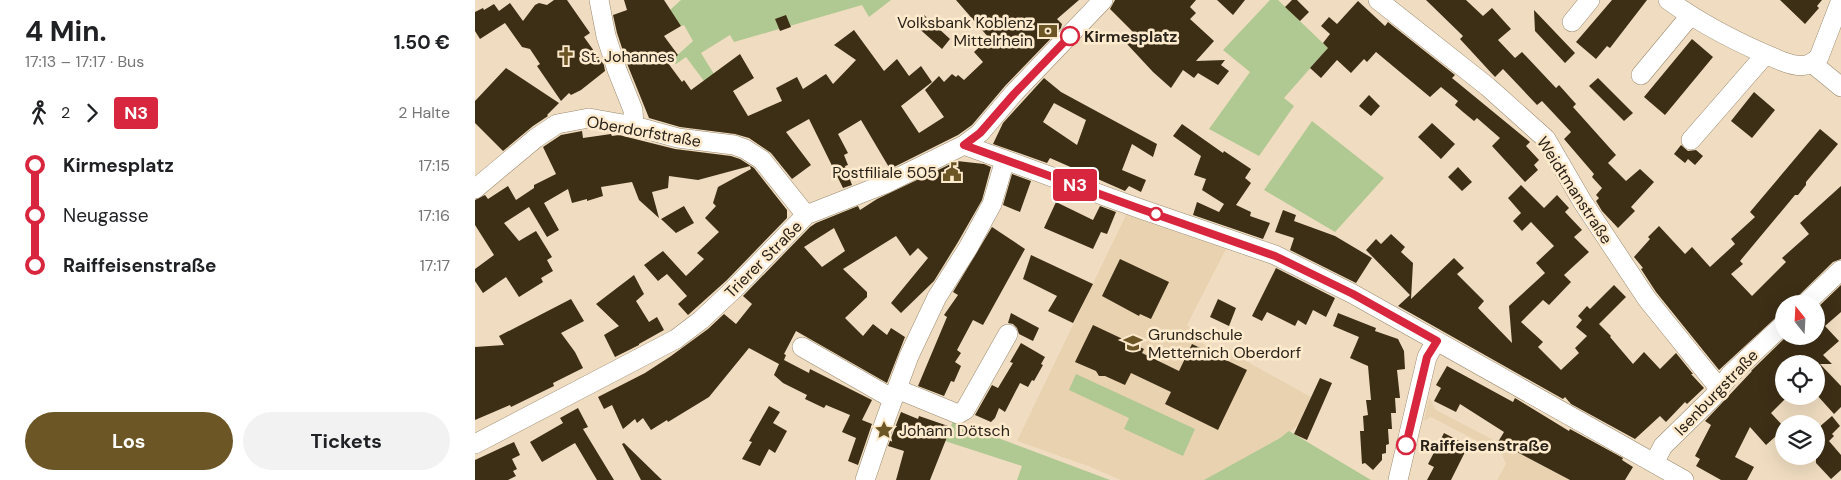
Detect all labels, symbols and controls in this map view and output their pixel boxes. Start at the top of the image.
place label: Volksbank Koblenz Mittelrhein [897,12,1033,51]
text: 4 Min. [25,13,107,50]
bank icon: Volksbank Koblenz Mittelrhein [1037,20,1059,42]
marker: Kirmesplatz [1060,26,1080,46]
place label: Kirmesplatz [1084,26,1178,47]
text: 1.50 € [394,30,450,55]
church icon: St. Johannes [555,45,577,67]
place label: St. Johannes [581,46,675,67]
text: 17:13 – 17:17 · Bus [25,51,144,72]
icon: walk [25,99,53,127]
icon: forward [78,99,106,127]
text: N3 [124,101,148,125]
text: 2 [61,102,70,123]
text: 2 Halte [398,102,450,123]
street label: Oberdorfstraße [585,111,703,152]
street label: Weidtmanstraße [1532,133,1617,248]
text: Kirmesplatz [63,153,174,178]
text: 17:15 [418,155,450,176]
public building icon: Postfiliale 505 [941,161,963,183]
place label: Postfiliale 505 [832,162,937,183]
line badge: N3 [1053,169,1097,201]
text: N3 [1063,173,1087,197]
text: Neugasse [63,203,149,228]
text: 17:16 [418,205,450,226]
unlabelled marker [1149,207,1163,221]
street label: Trierer Straße [720,216,807,303]
text: Raiffeisenstraße [63,253,216,278]
text: 17:17 [420,255,450,276]
north arrow [1775,295,1825,345]
map controls [1775,295,1825,465]
place label: Grundschule Metternich Oberdorf [1148,324,1301,363]
school or university icon: Grundschule Metternich Oberdorf [1122,332,1144,354]
street label: Isenburgstraße [1670,345,1763,440]
button: locate [1775,355,1825,405]
button: Los [25,412,233,470]
button: Tickets [243,412,450,470]
button: layers [1775,415,1825,465]
place icon: Johann Dötsch [873,419,895,441]
place label: Johann Dötsch [899,420,1010,441]
marker: Raiffeisenstraße [1396,435,1416,455]
place label: Raiffeisenstraße [1420,435,1549,456]

